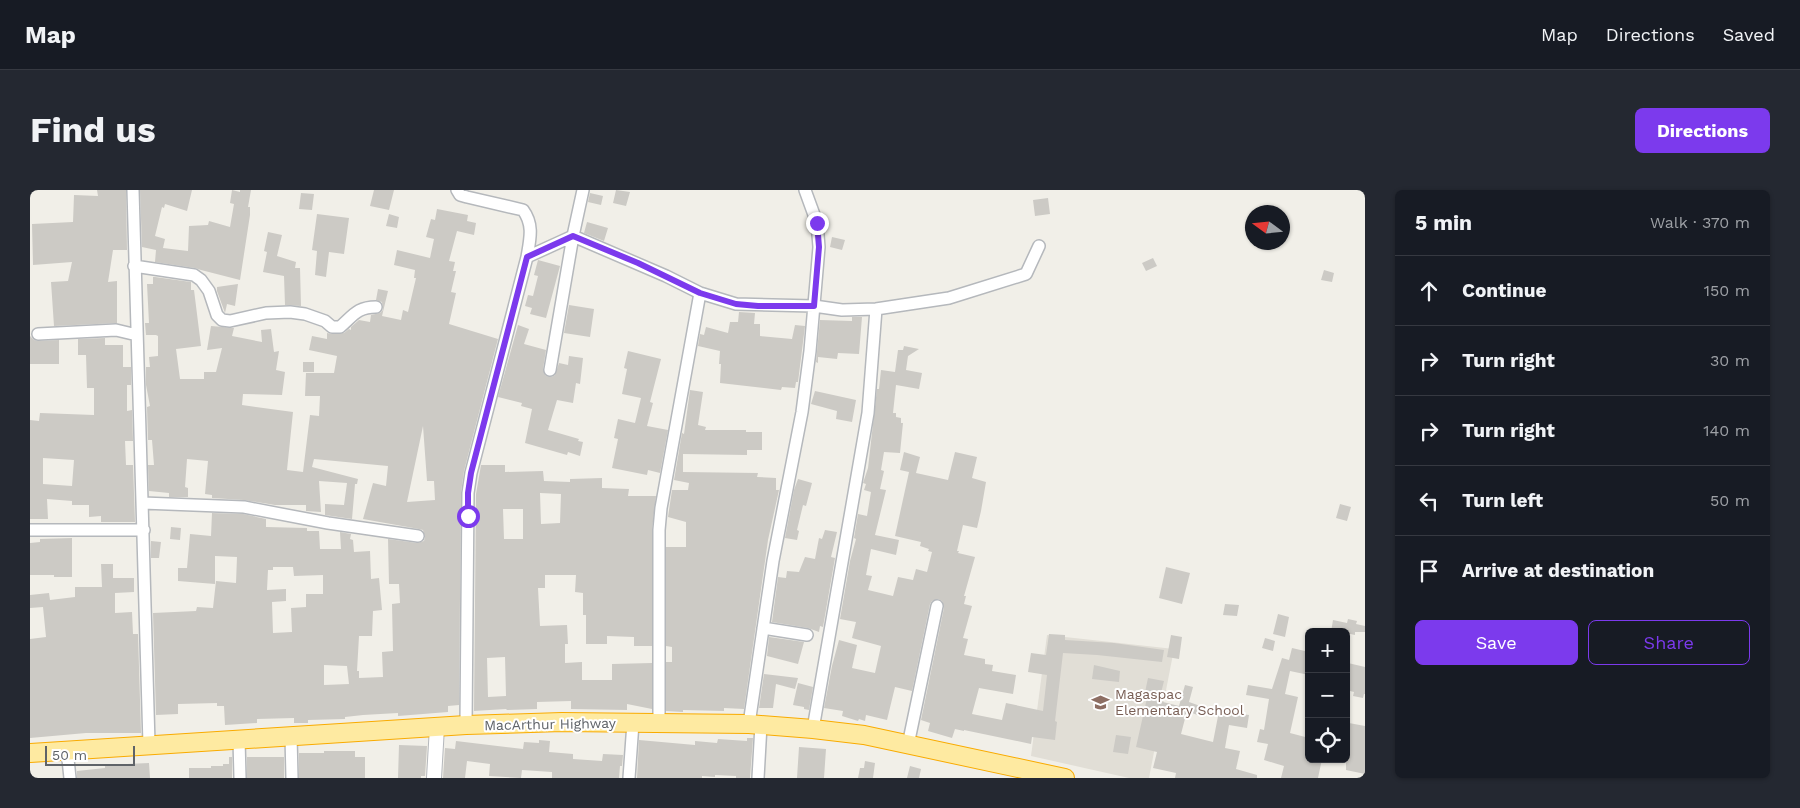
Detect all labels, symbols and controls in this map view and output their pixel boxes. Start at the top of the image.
text: Map [25,21,76,49]
text: Map [1541,24,1578,45]
text: Directions [1606,24,1695,45]
text: Saved [1723,24,1775,45]
button: Directions [1635,108,1770,153]
text: Find us [30,109,156,151]
north arrow [1245,205,1290,250]
text: 5 min [1415,210,1472,235]
route end [806,212,829,235]
text: Walk · 370 m [1650,213,1750,232]
icon: ahead [1415,277,1443,305]
text: Continue [1462,279,1546,302]
text: 150 m [1704,281,1750,300]
icon: right [1415,347,1443,375]
text: Turn right [1462,349,1555,372]
text: 30 m [1710,351,1750,370]
icon: right [1415,417,1443,445]
text: Turn right [1462,419,1555,442]
text: 140 m [1703,421,1750,440]
icon: left [1415,487,1443,515]
text: Turn left [1462,489,1543,512]
text: 50 m [1710,491,1750,510]
route start [457,505,480,528]
icon: arrive [1415,557,1443,585]
text: Arrive at destination [1462,559,1654,582]
button: Save [1415,620,1578,665]
button: Share [1588,620,1750,665]
map controls [1305,628,1350,763]
button: + [1305,628,1350,673]
button: − [1305,673,1350,718]
place label: Magaspac Elementary School [1115,686,1245,718]
school or university icon: Magaspac Elementary School [1091,692,1111,712]
street label: MacArthur Highway [484,715,617,733]
button: locate [1305,718,1350,763]
scale bar [45,743,135,766]
text: 50 m [52,747,87,763]

